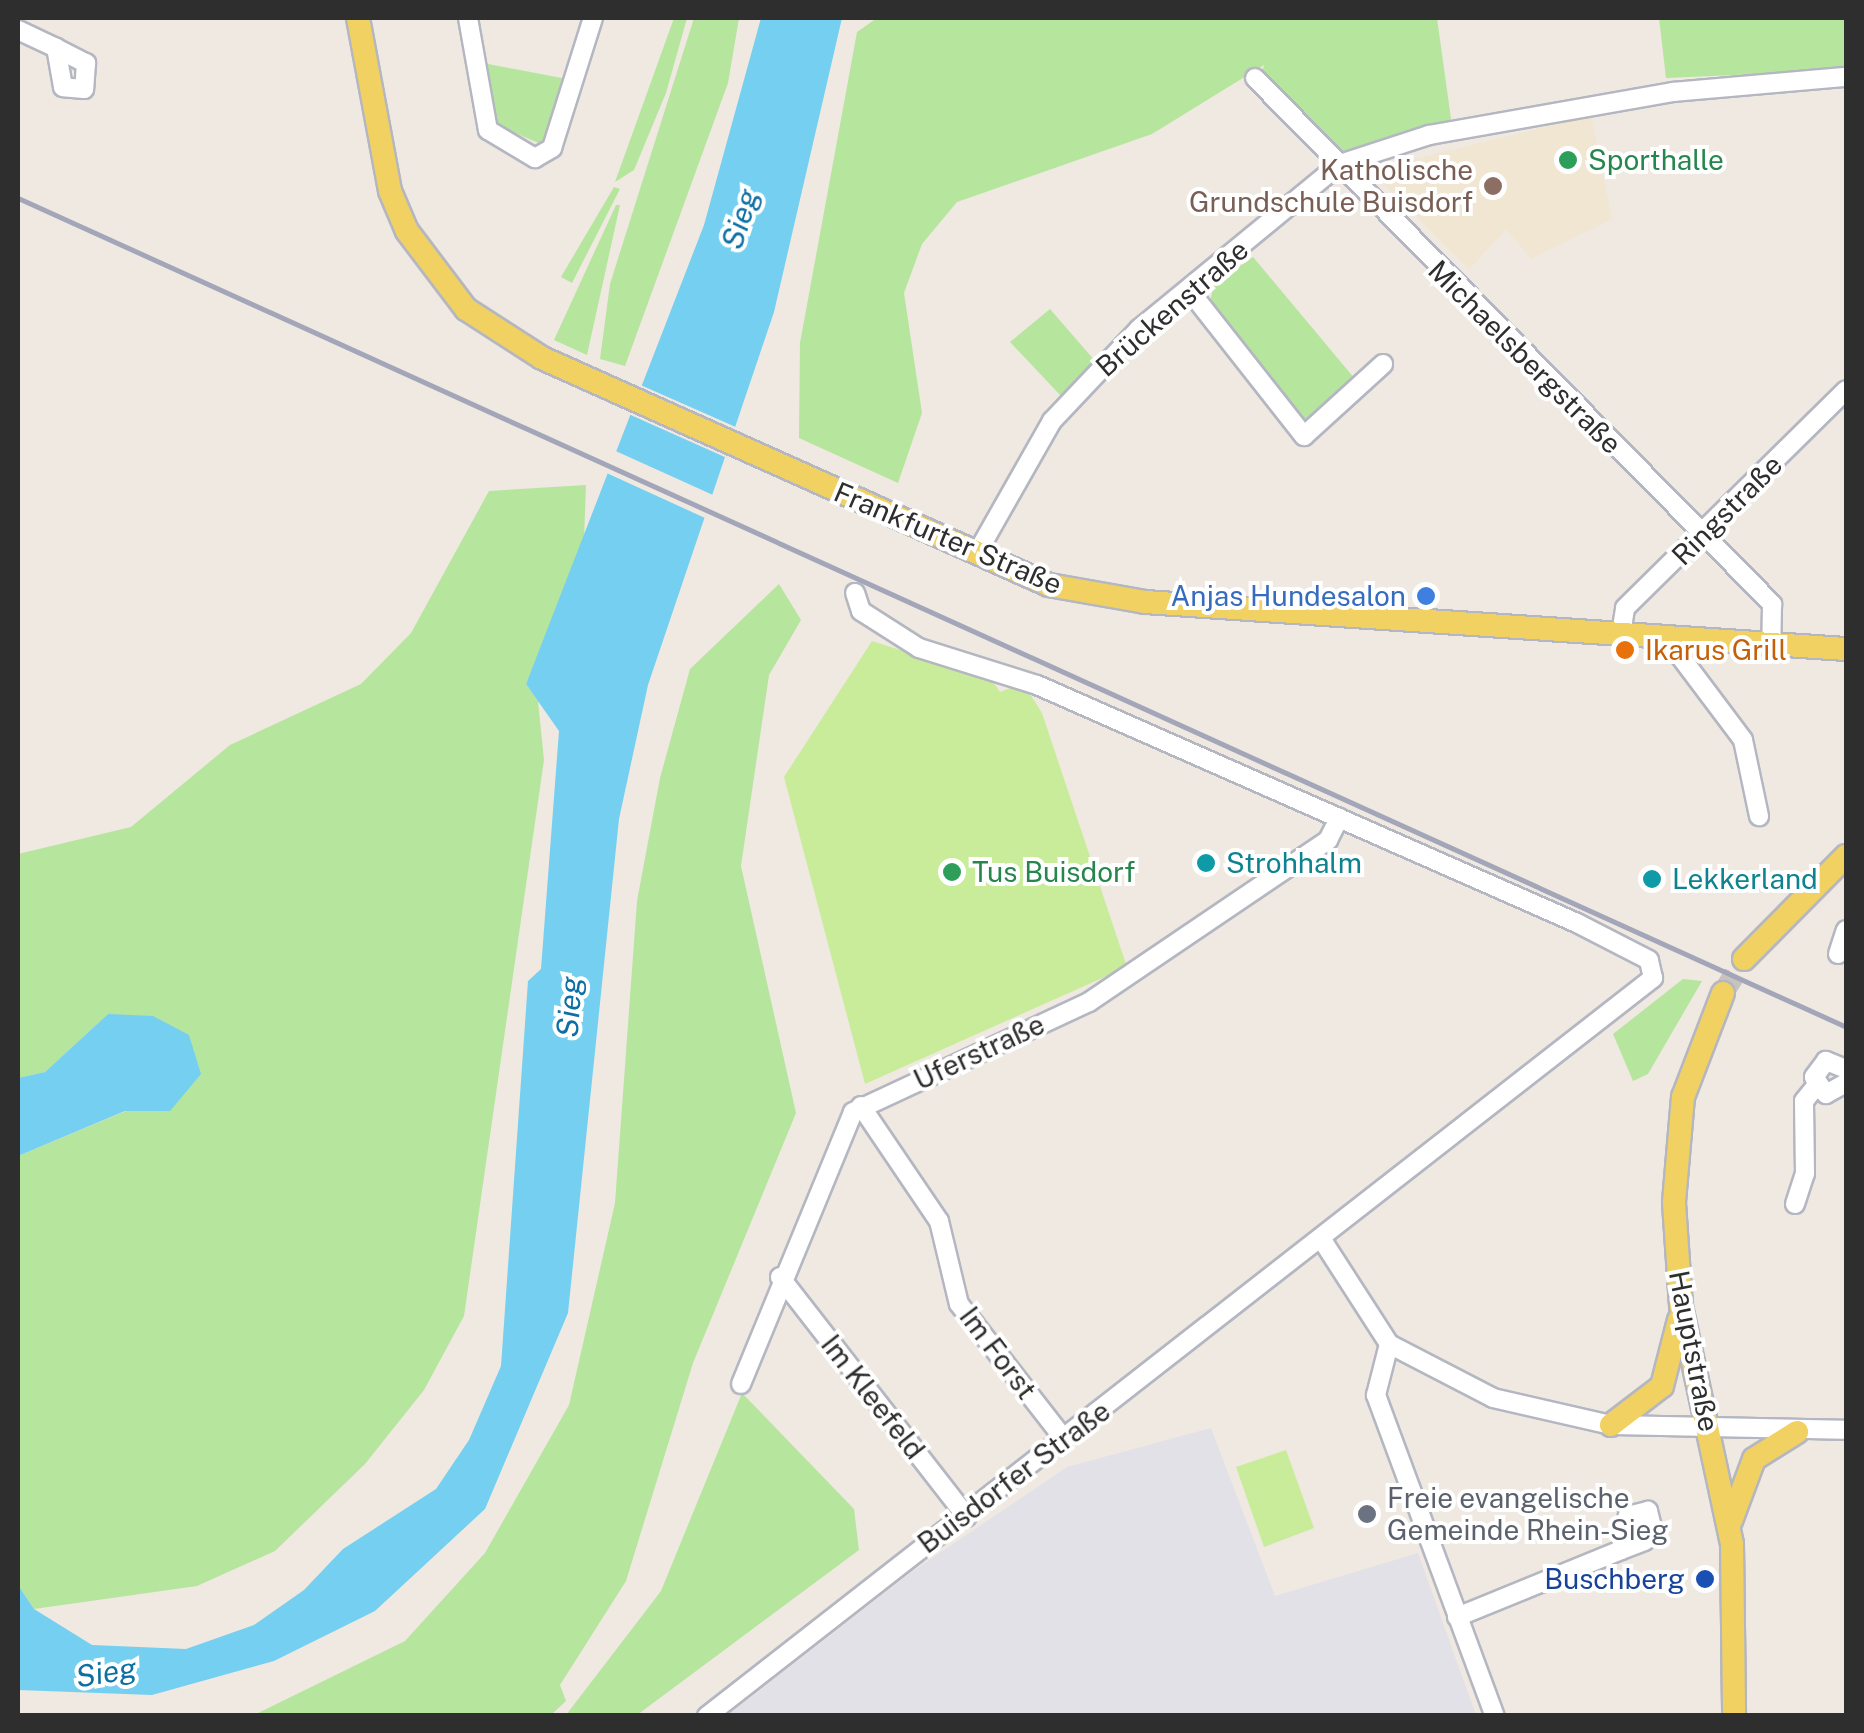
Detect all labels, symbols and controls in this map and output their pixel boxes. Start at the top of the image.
place label: Sporthalle [1588,143,1724,177]
marker: Sporthalle [1557,149,1579,171]
place label: Katholische Grundschule Buisdorf [1189,153,1473,219]
marker: Katholische Grundschule Buisdorf [1482,175,1504,197]
water label: Sieg [713,184,767,254]
street label: Brückenstraße [1089,233,1255,383]
street label: Michaelsbergstraße [1421,253,1629,461]
street label: Ringstraße [1665,448,1789,572]
street label: Frankfurter Straße [829,475,1067,601]
place label: Anjas Hundesalon [1170,579,1406,613]
marker: Anjas Hundesalon [1415,585,1437,607]
place label: Ikarus Grill [1645,633,1787,667]
marker: Ikarus Grill [1614,639,1636,661]
place label: Strohhalm [1226,846,1362,880]
marker: Strohhalm [1195,852,1217,874]
place label: Tus Buisdorf [972,855,1135,889]
marker: Tus Buisdorf [941,861,963,883]
place label: Lekkerland [1672,862,1818,896]
marker: Lekkerland [1641,868,1663,890]
water label: Sieg [549,975,589,1039]
street label: Uferstraße [908,1007,1050,1097]
street label: Hauptstraße [1662,1268,1726,1434]
street label: Im Forst [953,1300,1043,1406]
street label: Im Kleefeld [814,1328,932,1466]
street label: Buisdorfer Straße [911,1394,1117,1560]
place label: Freie evangelische Gemeinde Rhein-Sieg [1387,1481,1669,1547]
marker: Freie evangelische Gemeinde Rhein-Sieg [1356,1503,1378,1525]
place label: Buschberg [1544,1562,1685,1596]
marker: Buschberg [1694,1568,1716,1590]
water label: Sieg [73,1649,139,1695]

